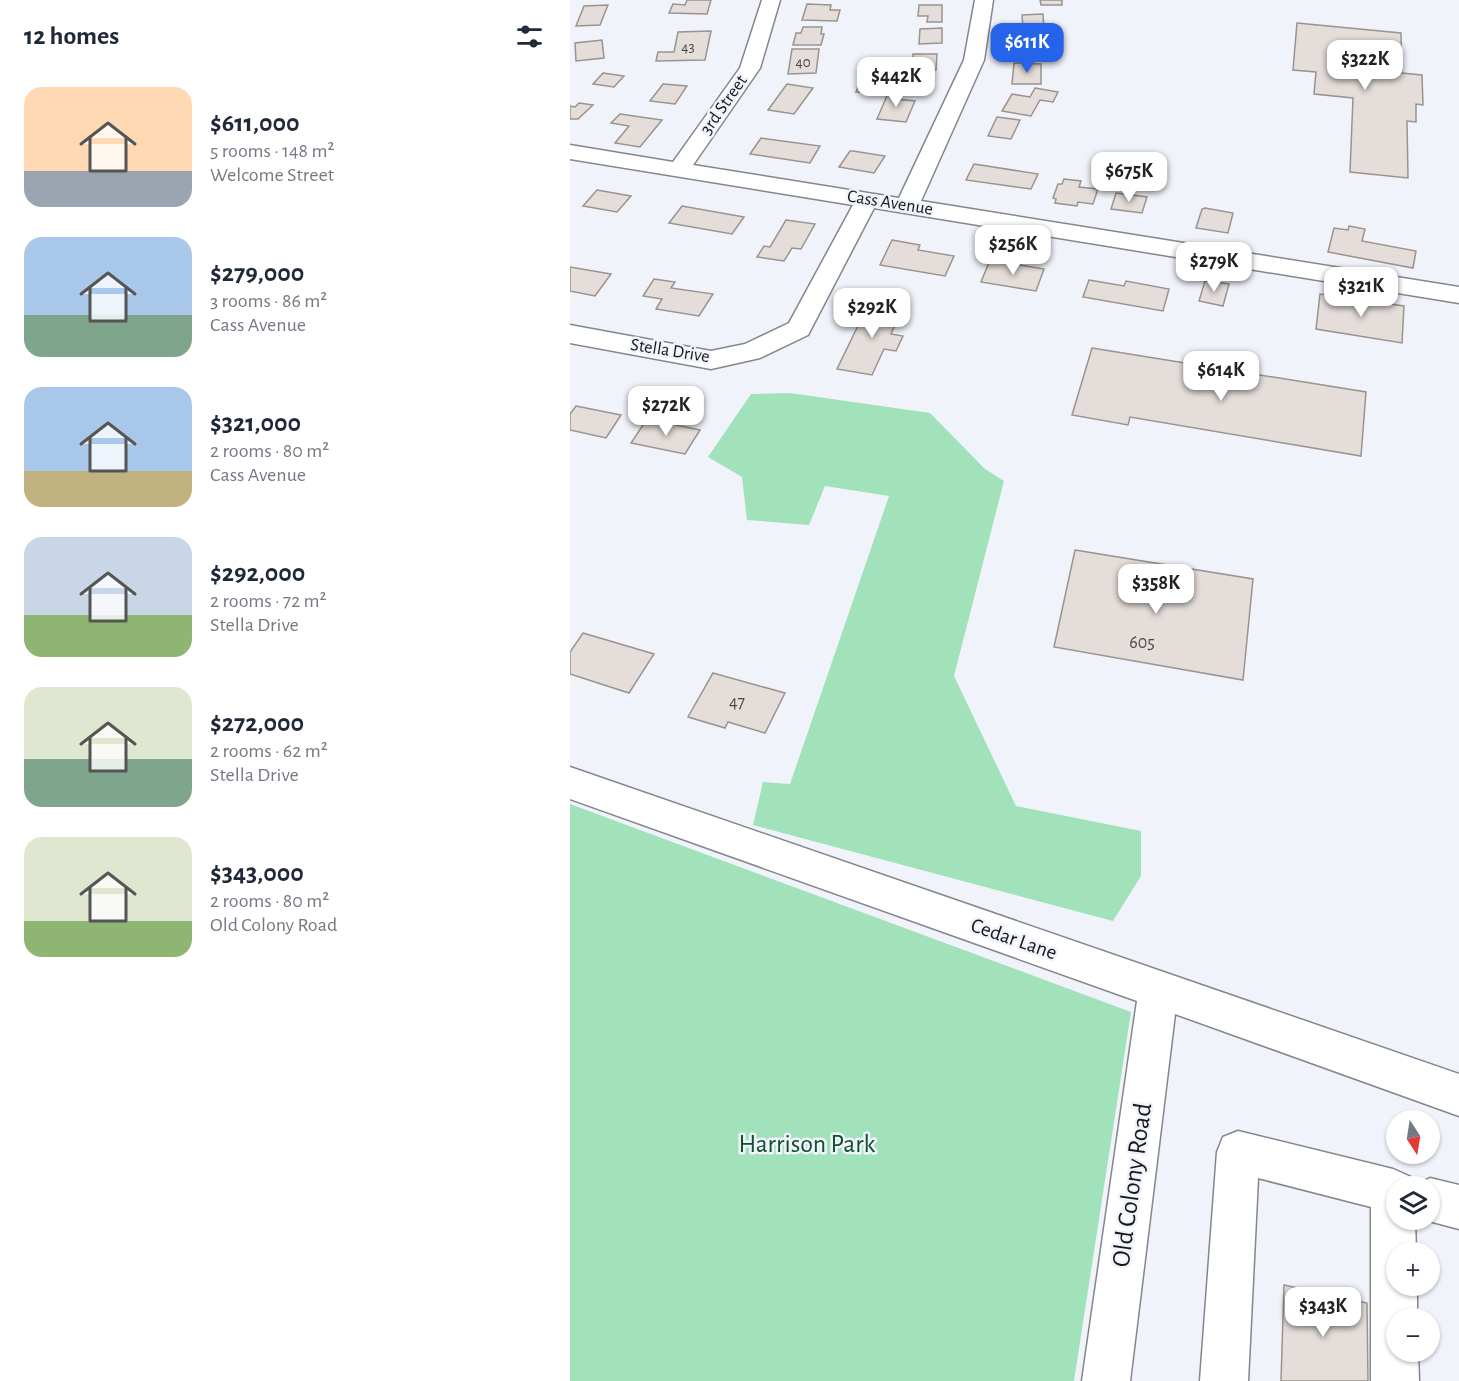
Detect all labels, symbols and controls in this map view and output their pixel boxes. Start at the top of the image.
icon: filters [513,20,546,53]
text: 12 homes [24,23,119,49]
pin: $611K [985,23,1069,74]
text: $611K [1005,32,1049,52]
house number: 43 [681,40,695,55]
pin: $322K [1323,40,1407,91]
text: $322K [1341,49,1389,69]
house number: 40 [795,55,811,70]
pin: $442K [854,57,938,108]
text: $442K [871,66,921,86]
street label: 3rd Street [697,72,751,138]
text: $611,000 [210,110,300,136]
icon: home [72,111,144,183]
text: 5 rooms · 148 m² [210,141,334,161]
pin: $675K [1087,152,1171,203]
text: $675K [1105,161,1153,181]
text: Welcome Street [210,165,334,185]
street label: Cass Avenue [846,187,934,219]
pin: $256K [971,225,1055,276]
text: $256K [989,234,1037,254]
pin: $279K [1172,242,1256,293]
text: $279K [1190,251,1238,271]
text: $279,000 [210,260,304,286]
icon: home [72,261,144,333]
pin: $321K [1319,267,1403,318]
text: $321K [1338,276,1384,296]
pin: $292K [830,288,914,339]
text: 3 rooms · 86 m² [210,291,327,311]
text: $292K [847,297,897,317]
text: Cass Avenue [210,315,306,335]
street label: Stella Drive [629,336,711,366]
pin: $614K [1179,351,1263,402]
text: $614K [1197,360,1245,380]
pin: $272K [624,386,708,437]
text: $272K [642,395,690,415]
text: $321,000 [210,410,301,436]
icon: home [72,411,144,483]
text: 2 rooms · 80 m² [210,441,329,461]
text: Cass Avenue [210,465,306,485]
text: $292,000 [210,560,305,586]
icon: home [72,561,144,633]
pin: $358K [1114,564,1198,615]
text: $358K [1132,573,1180,593]
text: 2 rooms · 72 m² [210,591,327,611]
text: Stella Drive [210,615,299,635]
house number: 605 [1129,634,1155,652]
house number: 47 [729,694,745,712]
text: $272,000 [210,710,304,736]
icon: home [72,711,144,783]
text: 2 rooms · 62 m² [210,741,328,761]
text: Stella Drive [210,765,299,785]
text: $343,000 [210,860,304,886]
icon: home [72,861,144,933]
text: 2 rooms · 80 m² [210,891,329,911]
street label: Cedar Lane [968,914,1060,964]
text: Old Colony Road [210,915,337,935]
street label: Old Colony Road [1108,1101,1156,1269]
north arrow [1386,1110,1440,1164]
map controls [1386,1110,1440,1362]
park label: Harrison Park [739,1131,876,1157]
button: layers [1386,1176,1440,1230]
button: + [1386,1242,1440,1296]
pin: $343K [1281,1287,1365,1338]
text: $343K [1299,1296,1347,1316]
button: − [1386,1308,1440,1362]

